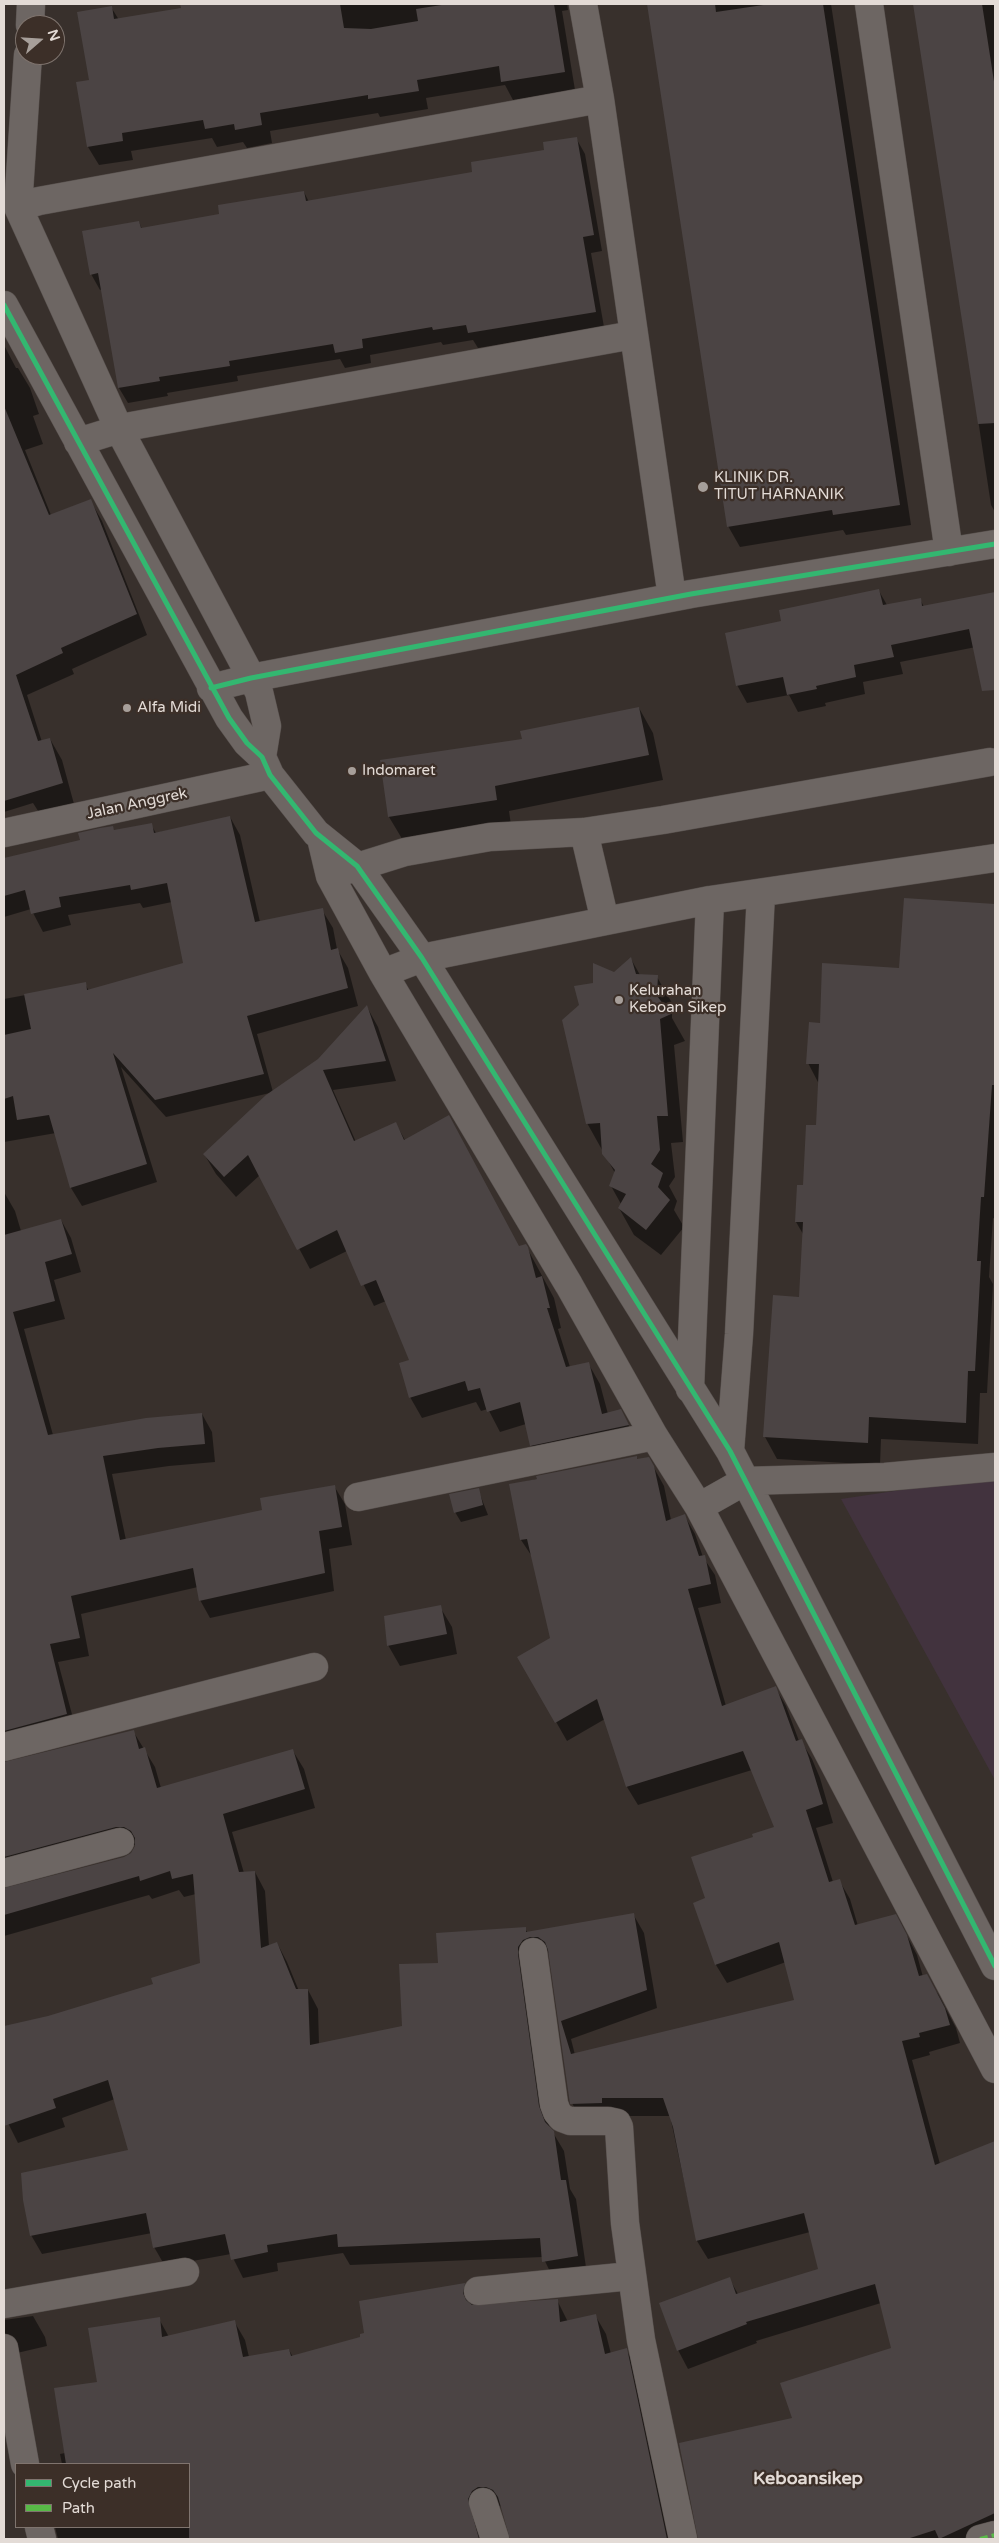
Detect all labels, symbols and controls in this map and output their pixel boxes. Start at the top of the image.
north arrow [15,15,65,65]
text: N [44,27,64,43]
place label: KLINIK DR. TITUT HARNANIK [714,469,844,504]
marker: KLINIK DR. TITUT HARNANIK [696,480,710,494]
place label: Alfa Midi [137,699,201,717]
marker: Alfa Midi [121,702,133,714]
place label: Indomaret [362,762,436,780]
marker: Indomaret [346,765,358,777]
street label: Jalan Anggrek [85,785,189,823]
place label: Kelurahan Keboan Sikep [629,982,726,1017]
marker: Kelurahan Keboan Sikep [613,994,625,1006]
legend [15,2463,190,2528]
district label: Keboansikep [753,2468,863,2490]
text: Cycle path [62,2474,136,2492]
text: Path [62,2499,95,2517]

